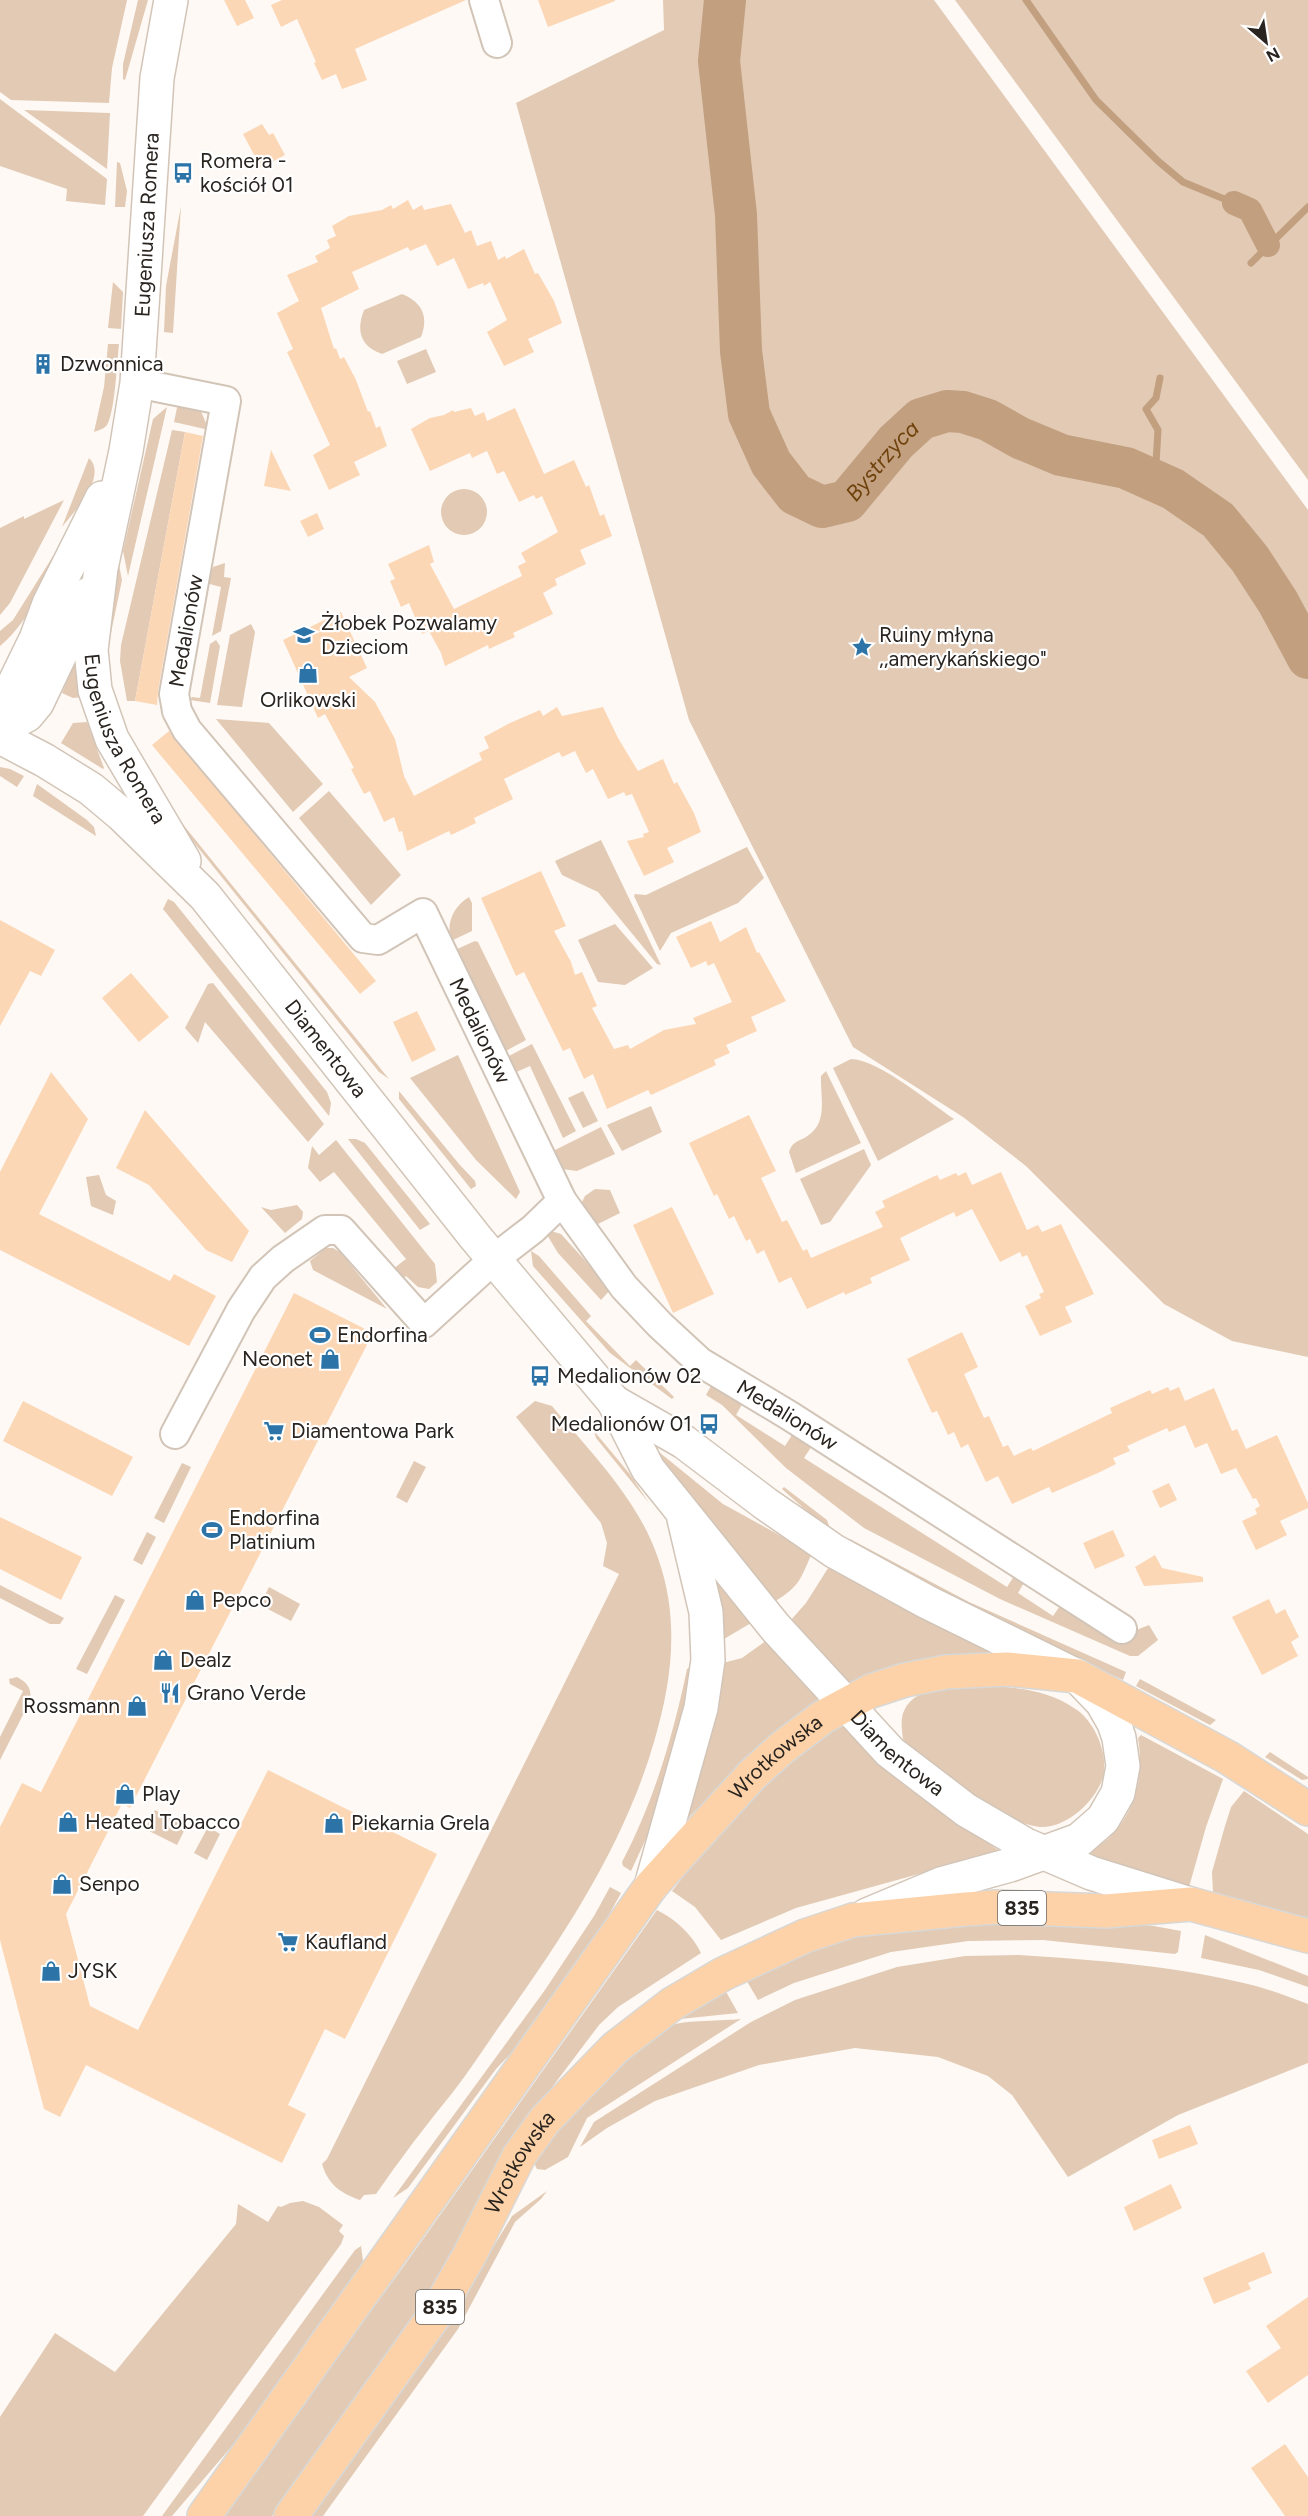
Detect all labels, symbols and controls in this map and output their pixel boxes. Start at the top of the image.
north arrow [1236,12,1296,72]
text: N [1263,43,1283,66]
street label: Eugeniusza Romera [129,132,164,318]
place label: Romera - kościół 01 [200,148,294,197]
bus stop icon: Romera - kościół 01 [171,161,195,185]
place label: Dzwonnica [60,351,164,376]
building icon: Dzwonnica [31,352,55,376]
water label: Bystrzyca [840,415,925,507]
street label: Medalionów [163,572,208,689]
place label: Żłobek Pozwalamy Dzieciom [321,610,497,659]
place label: Ruiny młyna ,,amerykańskiego" [879,622,1047,671]
school or university icon: Żłobek Pozwalamy Dzieciom [292,623,316,647]
place icon: Ruiny młyna ,,amerykańskiego" [850,635,874,659]
street label: Eugeniusza Romera [79,652,172,828]
shop icon: Orlikowski [296,661,320,685]
place label: Orlikowski [260,687,356,712]
street label: Medalionów [444,974,517,1088]
street label: Diamentowa [280,994,373,1102]
place label: Endorfina [337,1322,428,1347]
sports icon: Endorfina [308,1323,332,1347]
place label: Neonet [242,1346,313,1371]
shop icon: Neonet [318,1347,342,1371]
place label: Medalionów 02 [557,1363,701,1388]
bus stop icon: Medalionów 02 [528,1364,552,1388]
street label: Medalionów [733,1374,843,1456]
place label: Medalionów 01 [551,1411,692,1436]
bus stop icon: Medalionów 01 [697,1412,721,1436]
place label: Diamentowa Park [291,1418,455,1443]
supermarket icon: Diamentowa Park [262,1419,286,1443]
place label: Endorfina Platinium [229,1505,320,1554]
sports icon: Endorfina Platinium [200,1518,224,1542]
place label: Pepco [212,1587,271,1612]
shop icon: Pepco [183,1588,207,1612]
place label: Dealz [180,1647,232,1672]
shop icon: Dealz [151,1648,175,1672]
place label: Grano Verde [187,1680,306,1705]
restaurant icon: Grano Verde [158,1681,182,1705]
place label: Rossmann [23,1693,120,1718]
shop icon: Rossmann [125,1694,149,1718]
street label: Diamentowa [846,1704,950,1801]
street label: Wrotkowska [723,1709,827,1804]
place label: Play [142,1781,180,1806]
shop icon: Play [113,1782,137,1806]
place label: Heated Tobacco [85,1809,240,1834]
shop icon: Heated Tobacco [56,1810,80,1834]
place label: Piekarnia Grela [351,1810,490,1835]
shop icon: Piekarnia Grela [322,1811,346,1835]
place label: Senpo [79,1871,140,1896]
shop icon: Senpo [50,1872,74,1896]
road number: 835 [998,1891,1046,1925]
place label: Kaufland [305,1929,387,1954]
supermarket icon: Kaufland [276,1930,300,1954]
place label: JYSK [68,1958,117,1983]
shop icon: JYSK [39,1959,63,1983]
street label: Wrotkowska [479,2105,560,2218]
road number: 835 [416,2290,464,2324]

